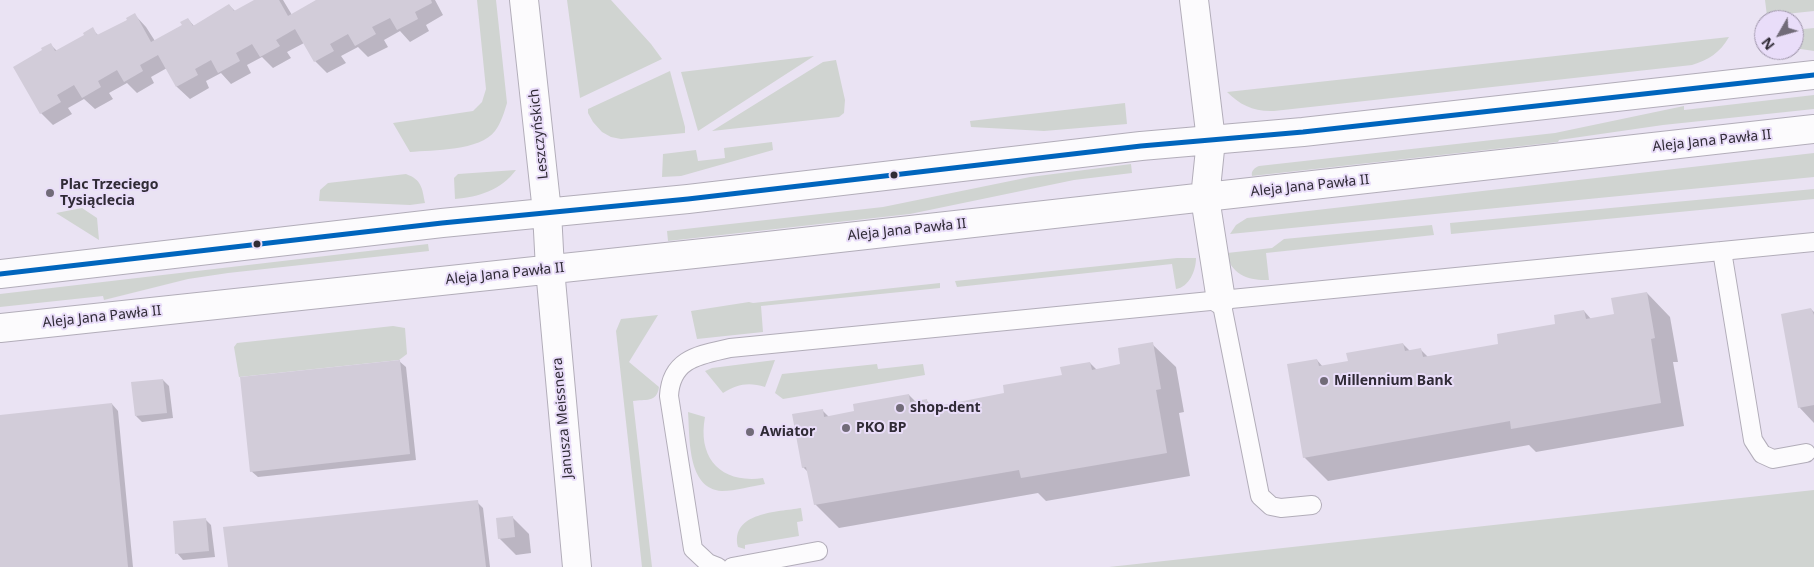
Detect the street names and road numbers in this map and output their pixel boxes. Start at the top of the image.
street label: Leszczyńskich [526,88,552,180]
street label: Aleja Jana Pawła II [1652,126,1772,156]
street label: Aleja Jana Pawła II [1250,171,1370,201]
street label: Aleja Jana Pawła II [847,215,967,245]
street label: Aleja Jana Pawła II [445,259,565,289]
street label: Aleja Jana Pawła II [42,302,162,332]
street label: Janusza Meissnera [549,357,577,479]

